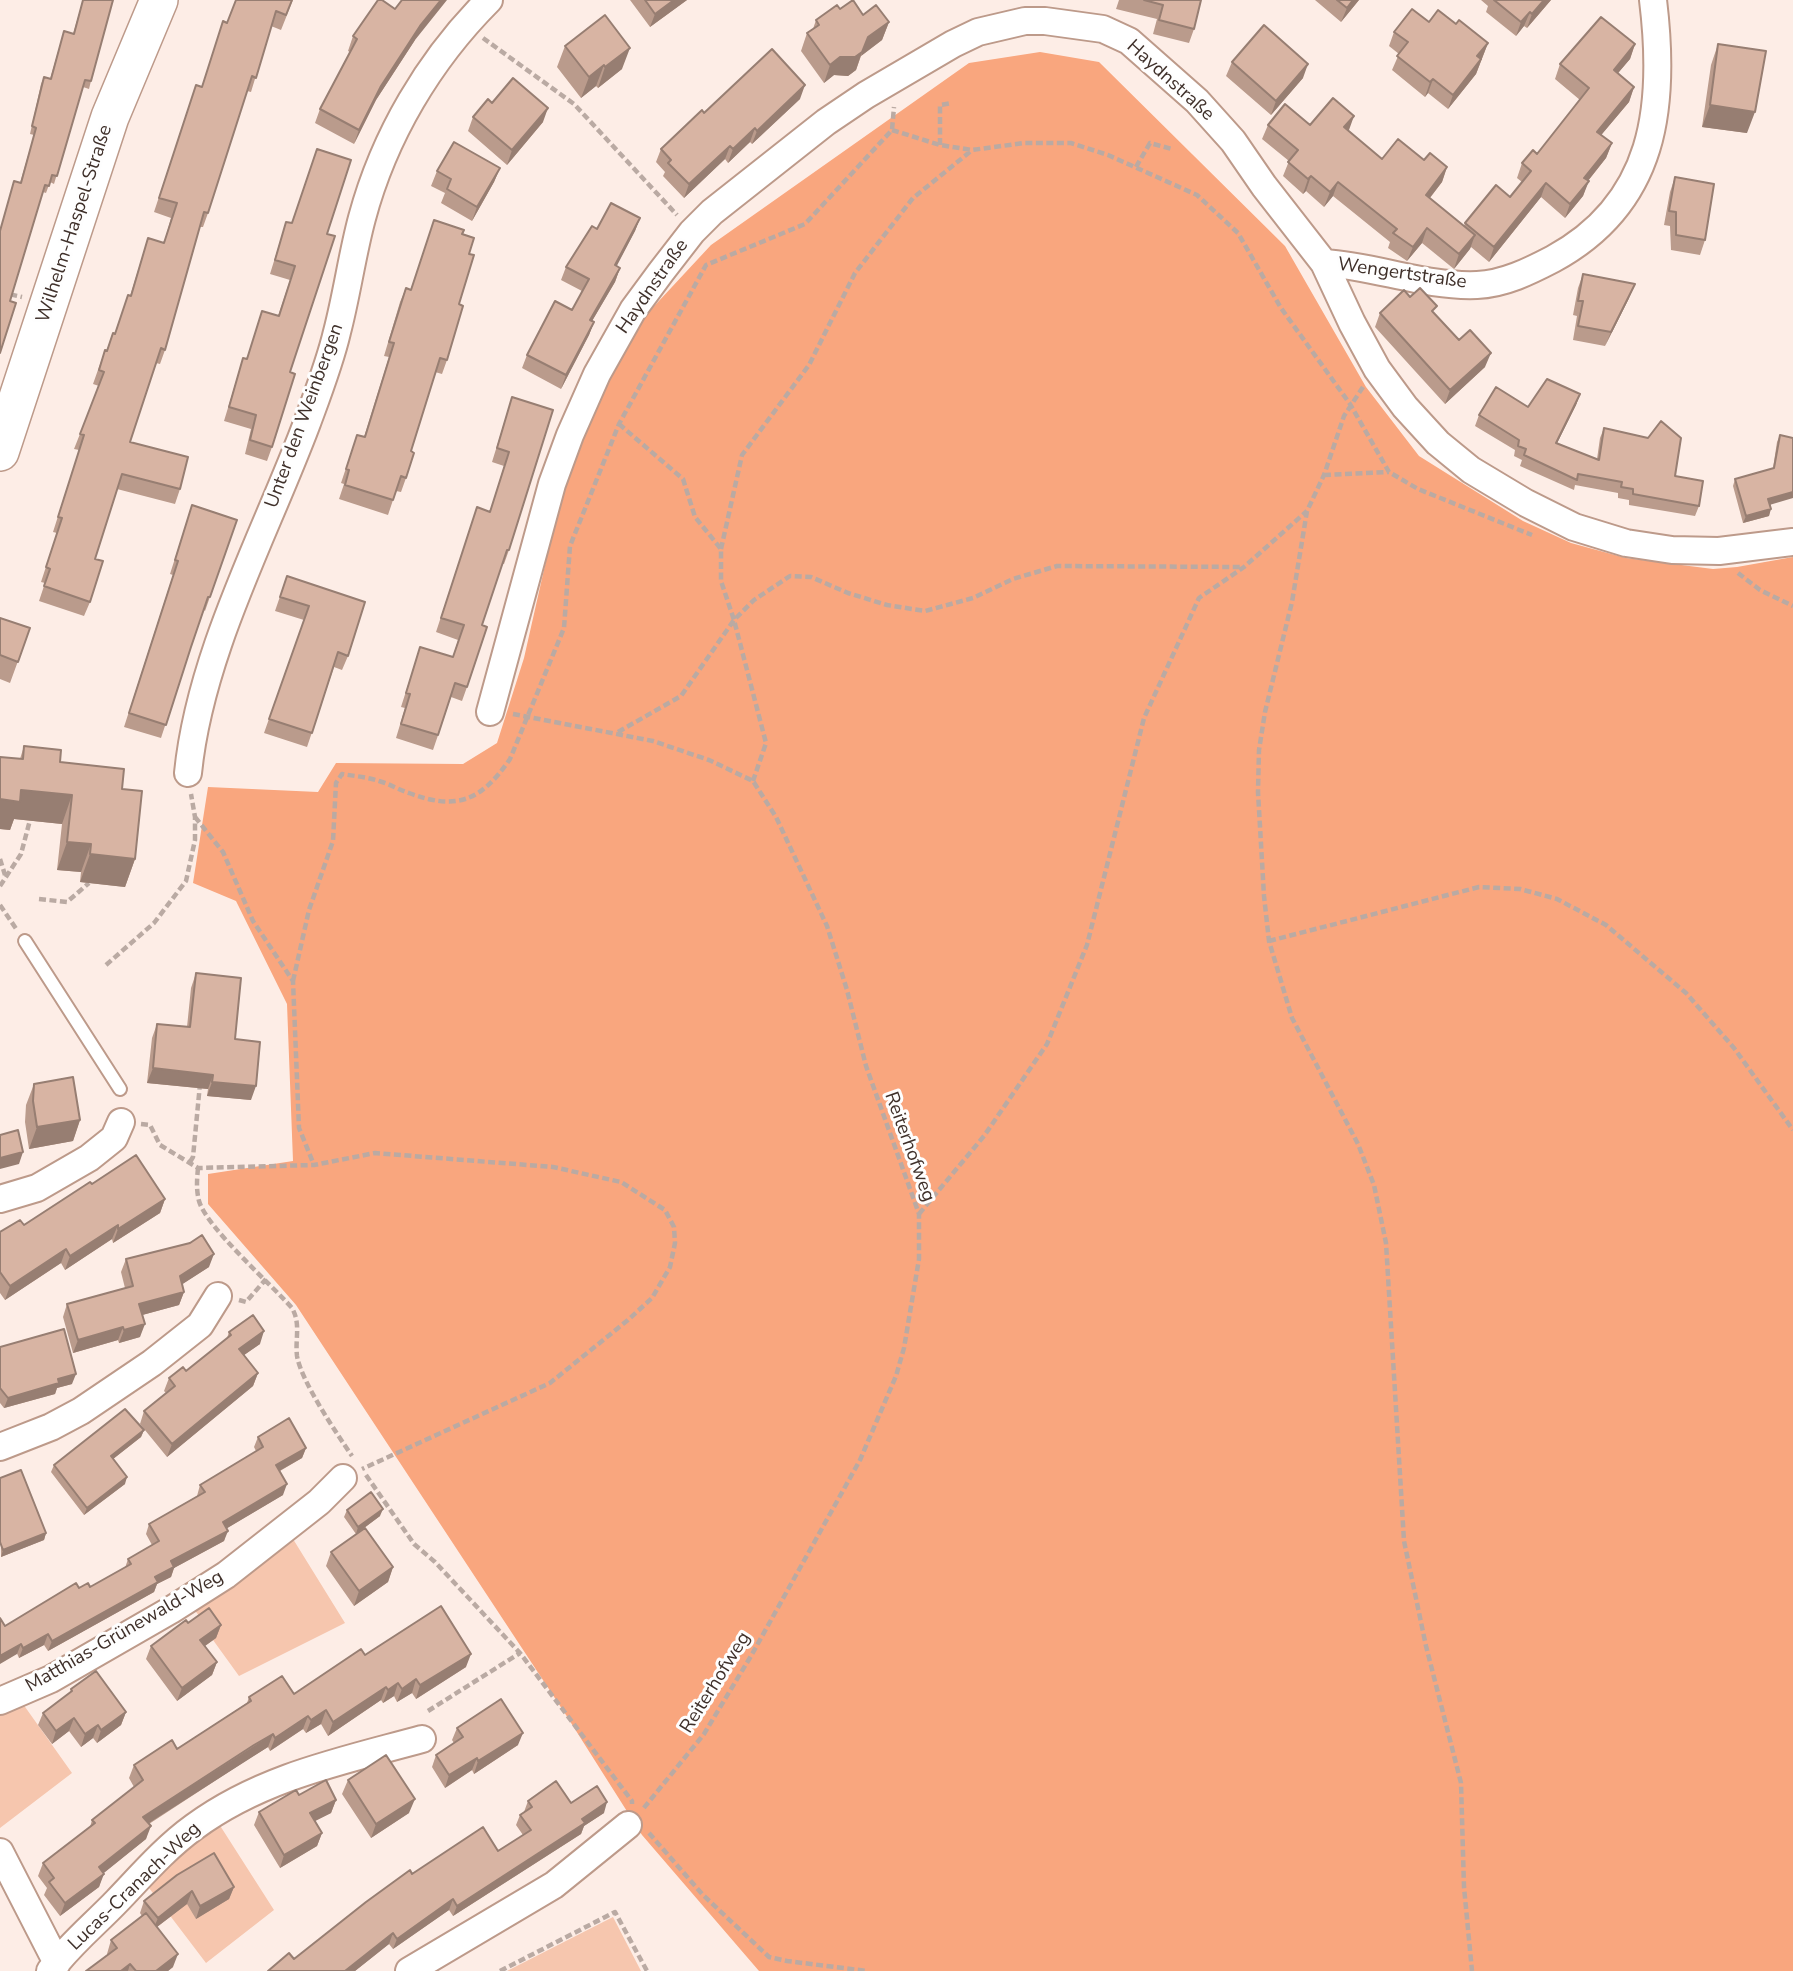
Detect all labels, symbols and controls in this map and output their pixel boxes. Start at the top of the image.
street label: Haydnstraße [1121,36,1219,126]
street label: Wilhelm-Haspel-Straße [32,122,118,326]
street label: Haydnstraße [612,235,694,339]
street label: Wengertstraße [1336,254,1468,294]
street label: Unter den Weinbergen [261,321,349,511]
street label: Reiterhofweg [879,1089,939,1205]
street label: Matthias-Grünewald-Weg [22,1566,228,1698]
street label: Reiterhofweg [676,1628,756,1738]
street label: Lucas-Cranach-Weg [64,1818,206,1956]

